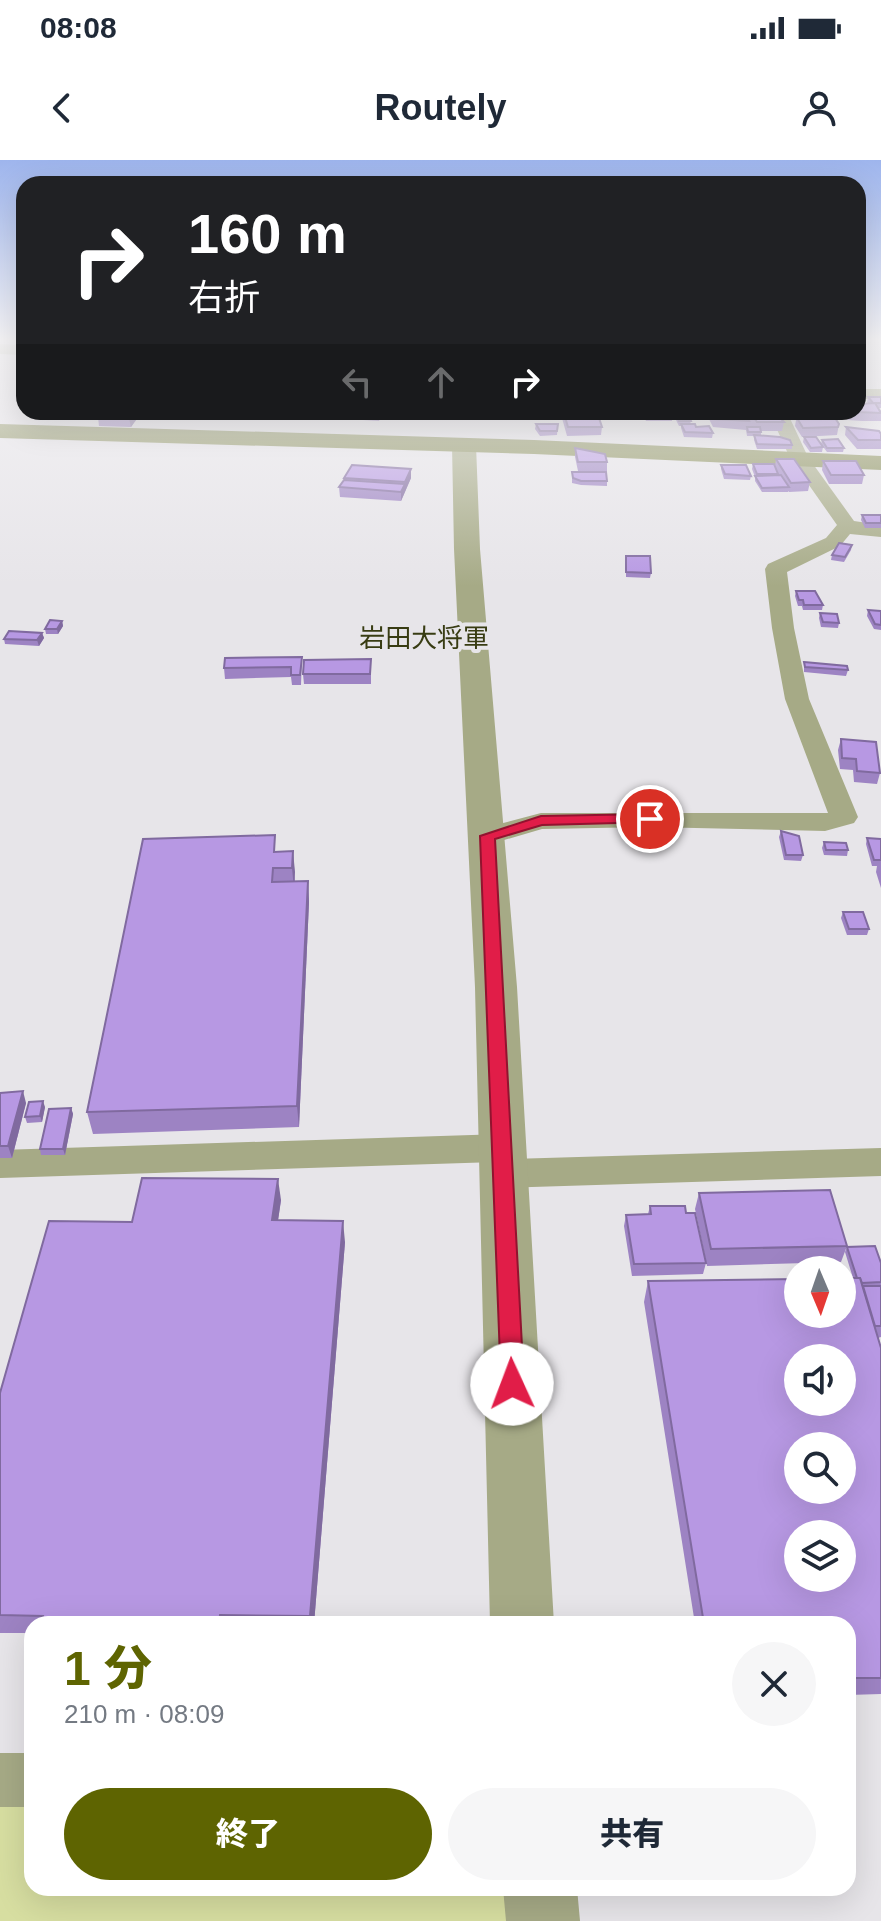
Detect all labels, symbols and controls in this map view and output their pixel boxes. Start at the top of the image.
text: 08:08 [40,11,117,44]
icon: back [40,86,84,130]
icon: person [797,86,841,130]
text: Routely [374,87,507,128]
text: 160 m [188,202,347,265]
icon: right [56,208,160,312]
text: 右折 [188,277,260,318]
icon: left [335,360,379,404]
icon: ahead [419,360,463,404]
icon: right [503,360,547,404]
district label: 岩田大将軍 [359,623,489,653]
pin [616,785,684,853]
icon: arrive [628,797,672,841]
north arrow [784,1256,856,1328]
map controls [784,1256,856,1592]
position arrow [470,1342,554,1426]
button: sound [784,1344,856,1416]
button: search [784,1432,856,1504]
button: layers [784,1520,856,1592]
text: 1 分 [64,1642,152,1695]
button: close [732,1642,816,1726]
text: 210 m · 08:09 [64,1699,224,1729]
button: 終了 [64,1788,432,1880]
button: 共有 [448,1788,816,1880]

